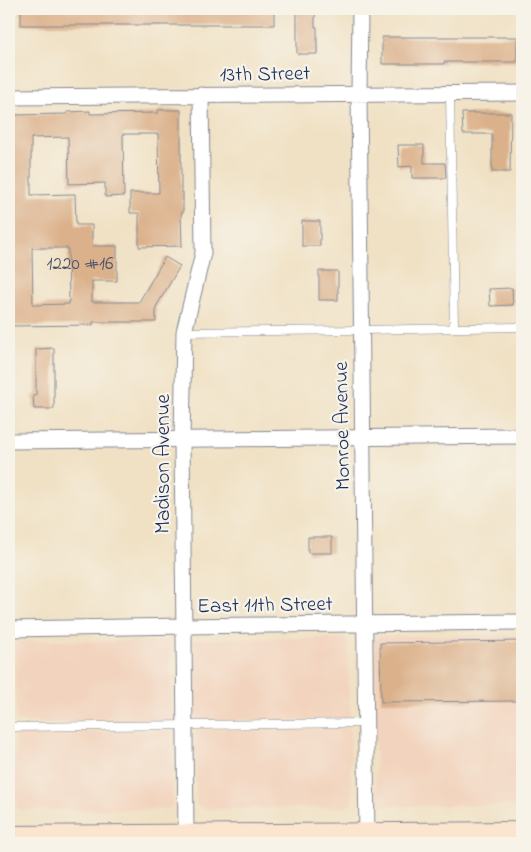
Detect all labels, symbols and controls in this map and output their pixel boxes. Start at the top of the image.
street label: 13th Street [219,59,311,91]
house number: 1220 #16 [47,251,113,278]
street label: Monroe Avenue [327,361,359,491]
street label: Madison Avenue [149,394,179,534]
street label: East 11th Street [197,590,333,622]

